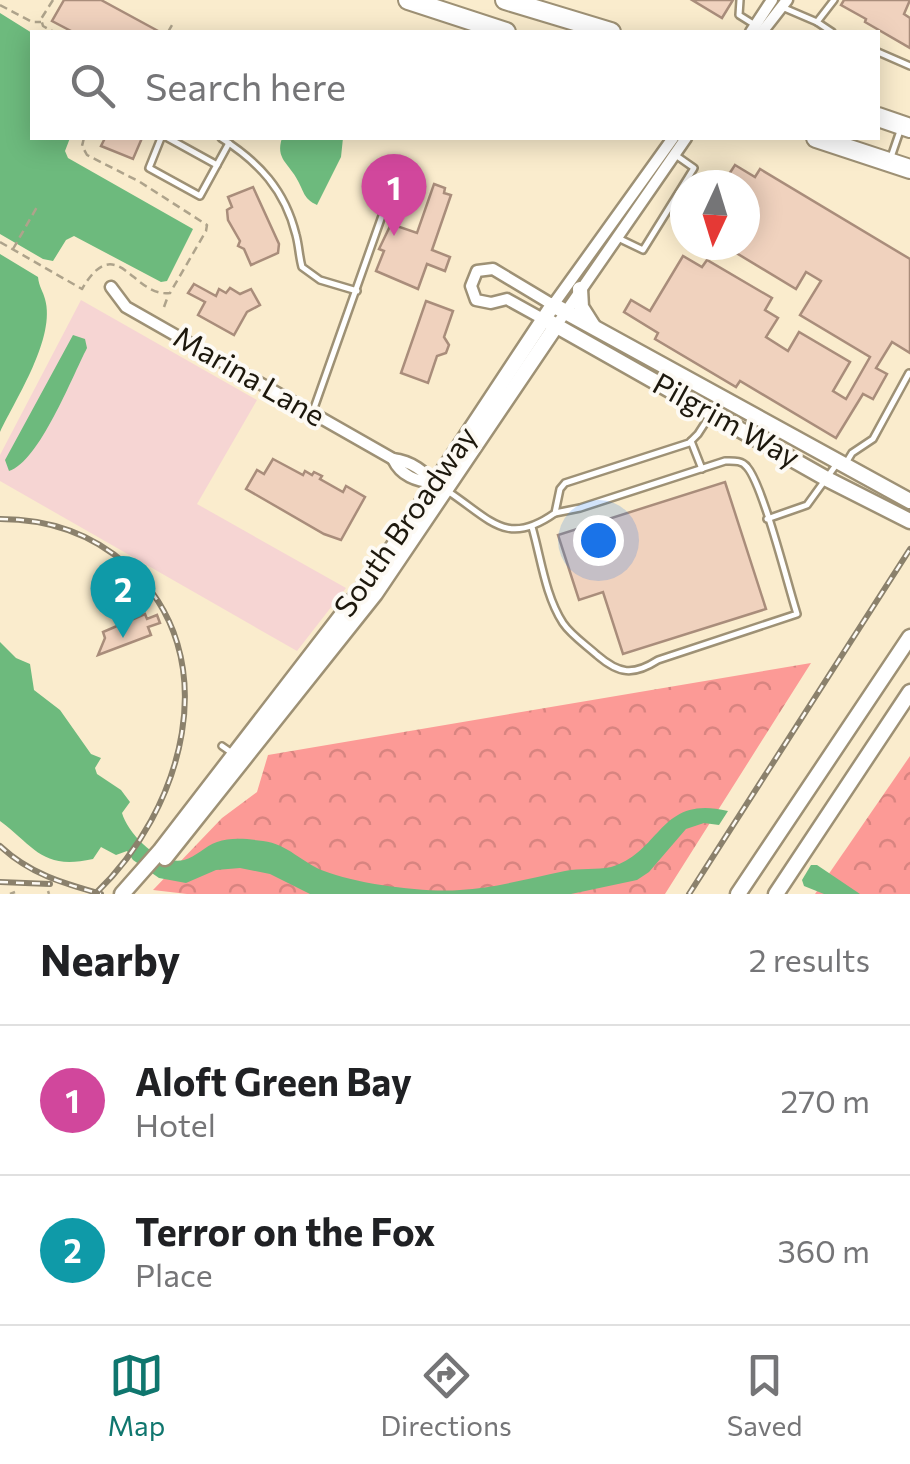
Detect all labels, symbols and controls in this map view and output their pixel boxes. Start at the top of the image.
search box [30,30,880,140]
icon: search [65,58,120,113]
text: Search here [145,62,346,109]
pin: 1 [362,154,426,236]
north arrow [670,170,760,260]
street label: Marina Lane [168,317,332,433]
street label: Pilgrim Way [647,363,807,474]
street label: South Broadway [325,418,483,623]
your location [573,515,624,566]
pin: 2 [90,556,156,638]
text: Nearby [40,933,180,985]
text: 2 results [749,939,870,979]
text: Aloft Green Bay [135,1057,412,1104]
text: 1 [65,1080,80,1120]
text: 270 m [781,1080,870,1120]
text: Hotel [135,1104,216,1144]
text: Terror on the Fox [135,1207,435,1254]
text: 2 [63,1230,82,1270]
text: 360 m [777,1230,870,1270]
text: Place [135,1254,213,1294]
tab: Map [108,1348,165,1442]
tab: Directions [380,1348,512,1442]
tab: Saved [727,1348,802,1442]

